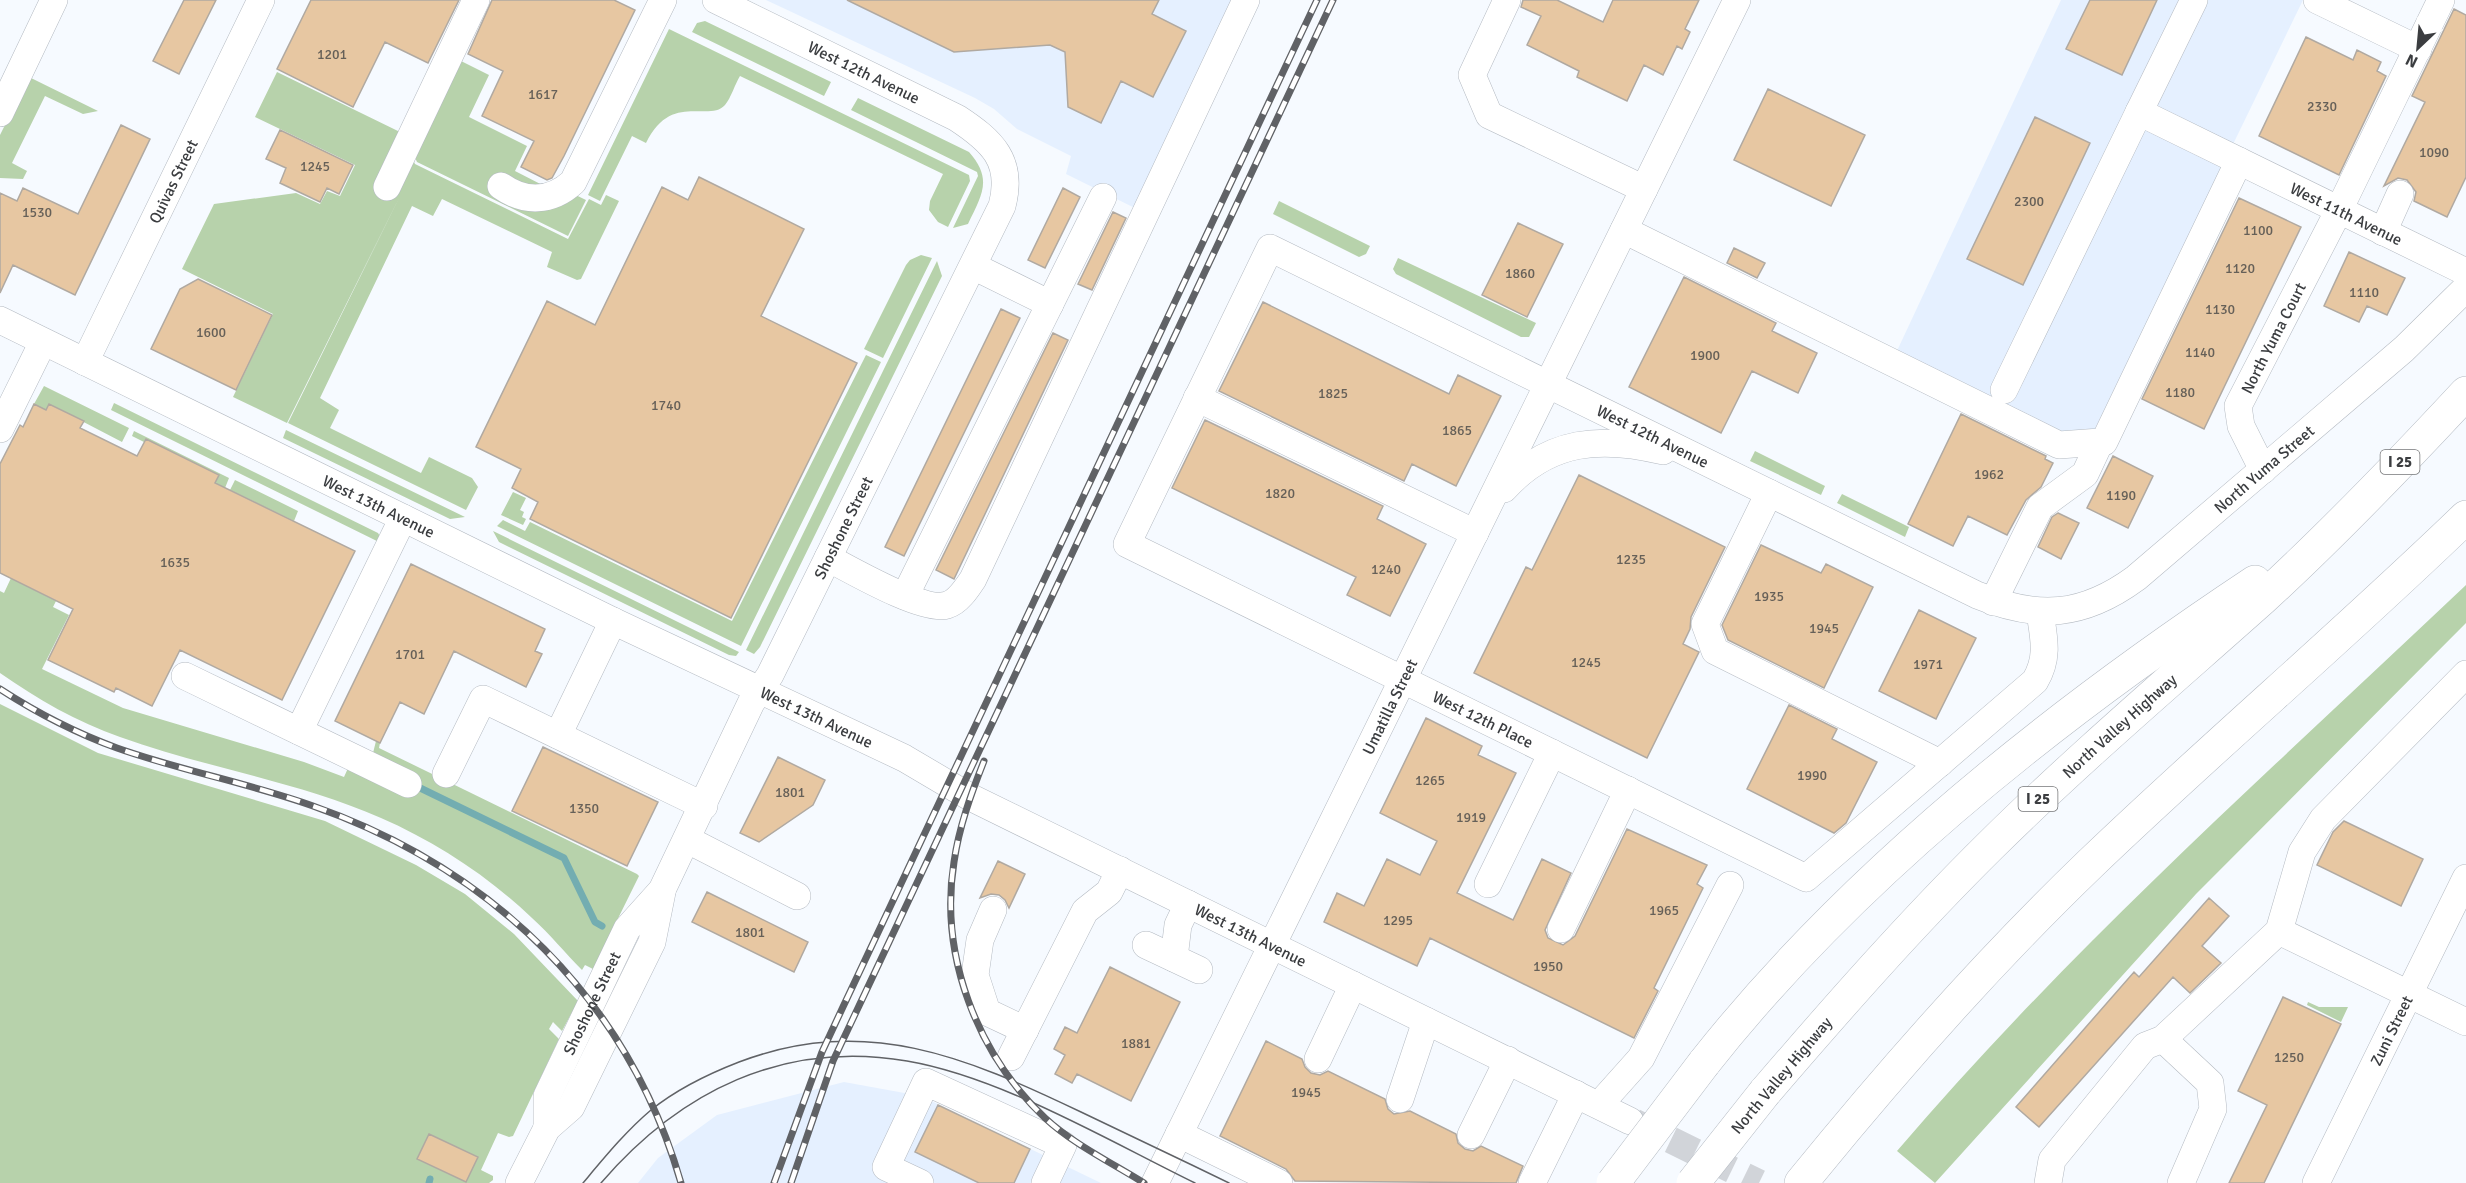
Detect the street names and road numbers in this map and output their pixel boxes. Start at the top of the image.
street label: West 12th Avenue [804,37,923,109]
street label: Quivas Street [145,136,203,227]
street label: West 11th Avenue [2287,179,2405,250]
street label: North Yuma Court [2237,279,2311,397]
street label: West 12th Avenue [1593,401,1712,473]
street label: North Yuma Street [2210,421,2319,518]
road number: I 25 [2380,450,2420,474]
street label: West 13th Avenue [319,471,438,543]
street label: Shoshone Street [810,473,878,583]
street label: Umatilla Street [1358,655,1422,758]
street label: North Valley Highway [2059,670,2181,783]
street label: West 13th Avenue [757,683,876,753]
street label: West 12th Place [1429,687,1536,753]
road number: I 25 [2018,787,2058,811]
street label: West 13th Avenue [1191,900,1310,972]
street label: Shoshone Street [559,948,626,1058]
street label: Zuni Street [2366,992,2418,1069]
street label: North Valley Highway [1727,1013,1837,1138]

